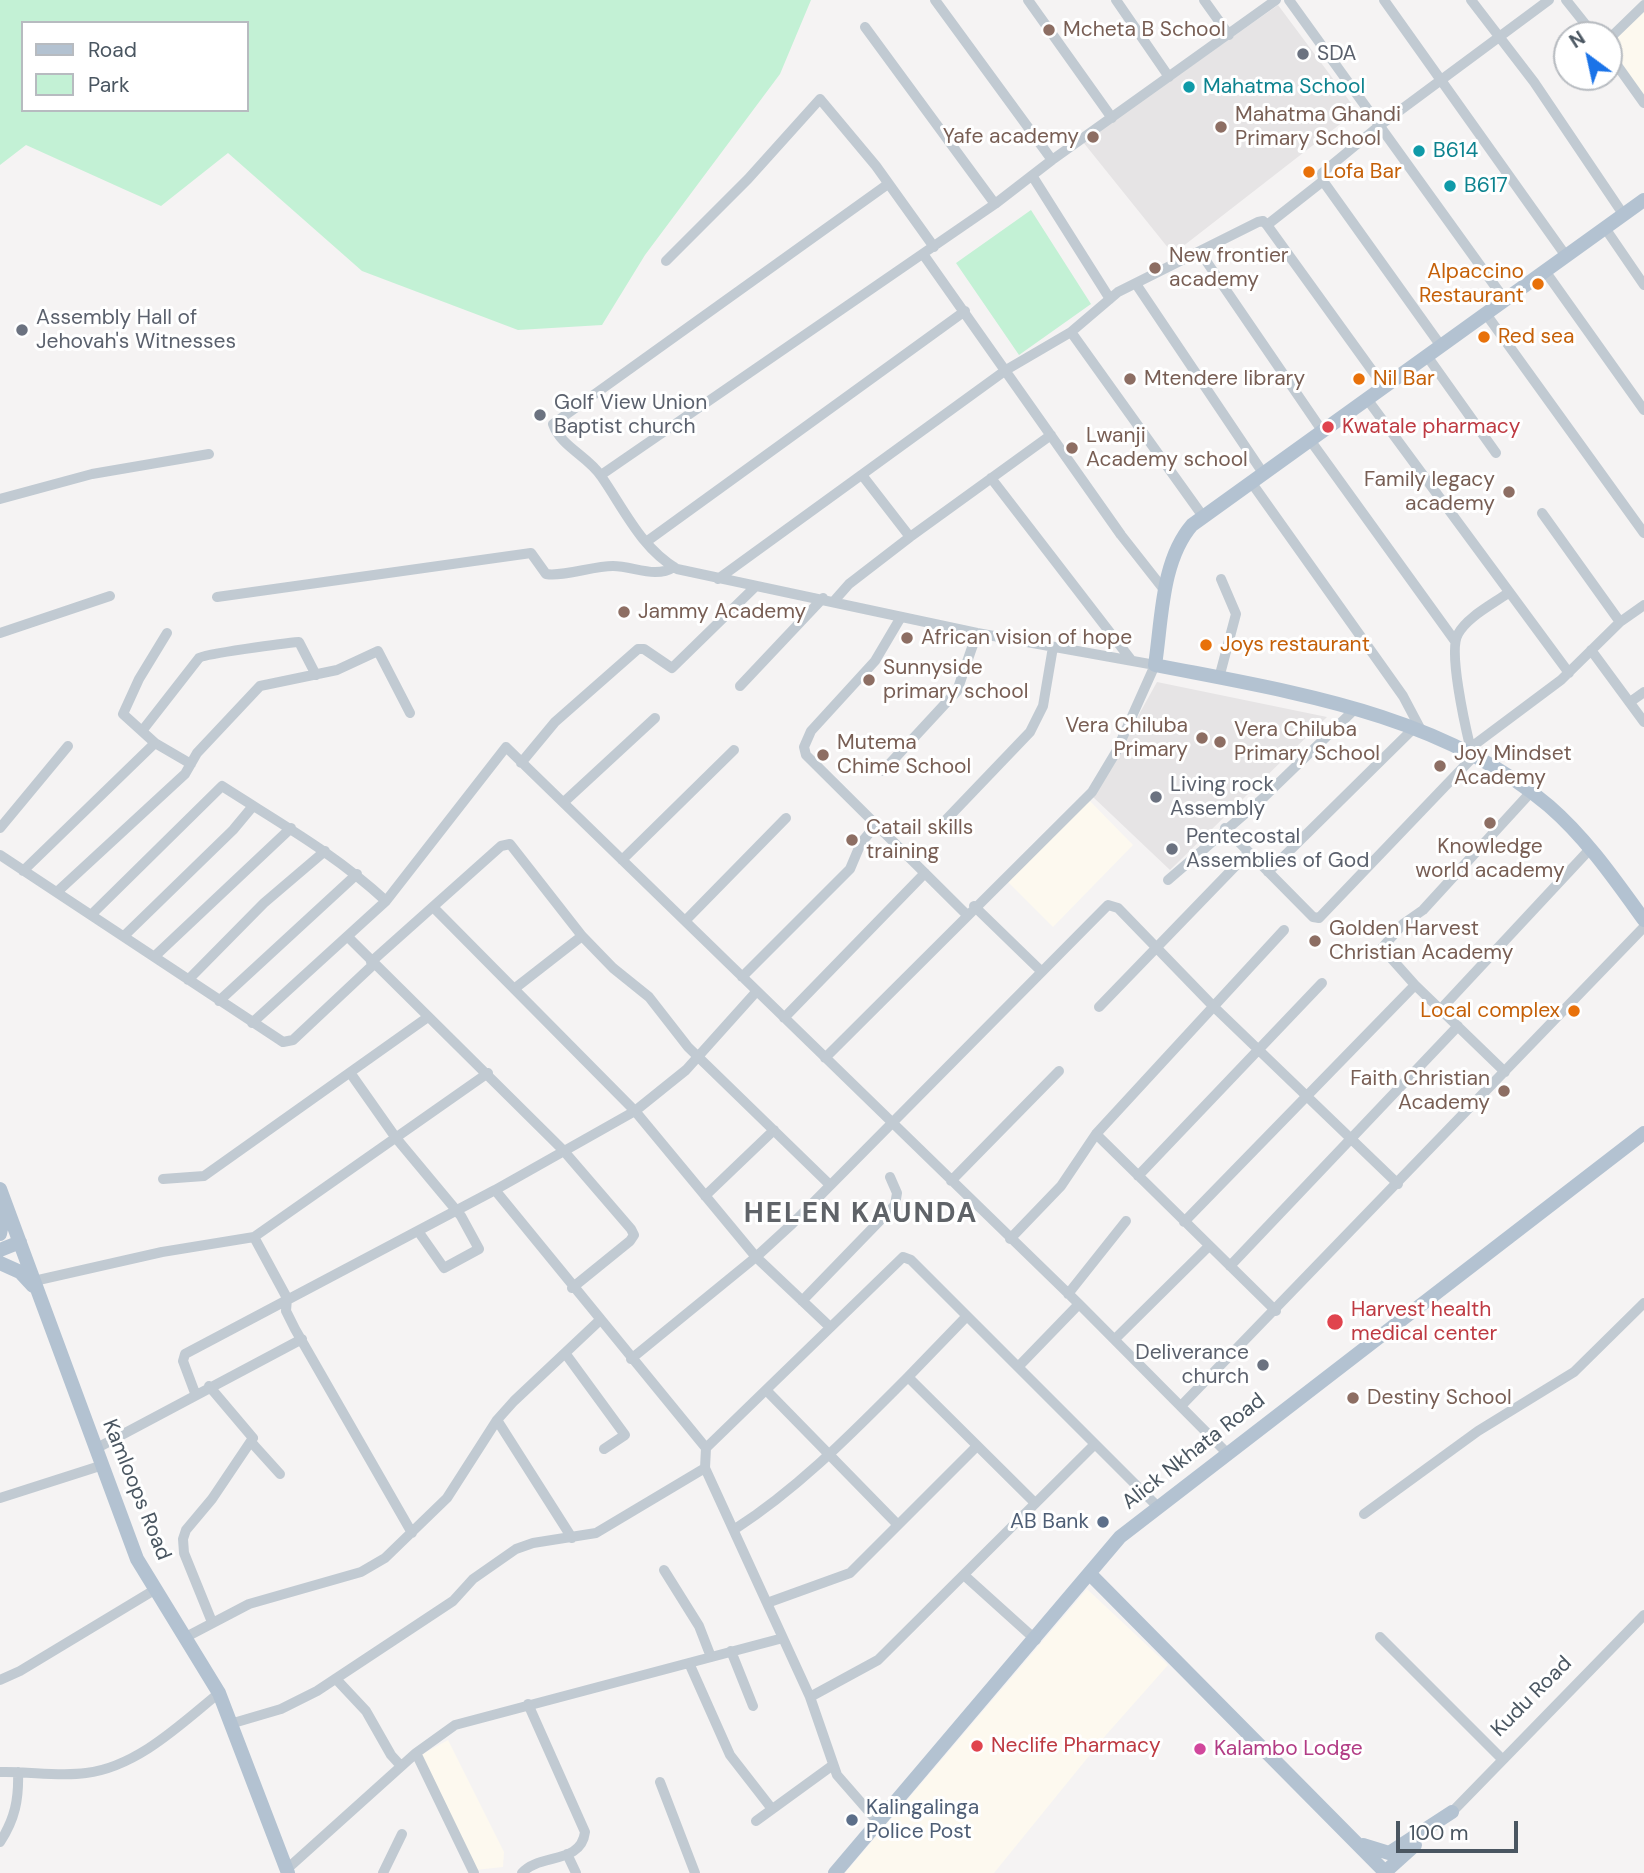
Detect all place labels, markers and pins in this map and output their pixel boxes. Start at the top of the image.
place label: Mcheta B School [1063,17,1226,43]
marker: Mcheta B School [1041,22,1057,38]
place label: SDA [1317,41,1357,67]
marker: SDA [1295,46,1311,62]
place label: Mahatma School [1203,74,1365,100]
marker: Mahatma School [1181,79,1197,95]
place label: Mahatma Ghandi Primary School [1235,102,1401,152]
marker: Mahatma Ghandi Primary School [1213,119,1229,135]
place label: Yafe academy [943,124,1079,150]
marker: Yafe academy [1085,129,1101,145]
place label: B614 [1433,138,1478,164]
marker: B614 [1411,143,1427,159]
place label: Lofa Bar [1323,159,1402,185]
marker: Lofa Bar [1301,164,1317,180]
place label: B617 [1464,173,1508,199]
marker: B617 [1442,178,1458,194]
place label: New frontier academy [1169,243,1289,293]
place label: Alpaccino Restaurant [1419,259,1524,309]
marker: New frontier academy [1147,260,1163,276]
marker: Alpaccino Restaurant [1530,276,1546,292]
place label: Assembly Hall of Jehovah's Witnesses [36,305,236,355]
marker: Assembly Hall of Jehovah's Witnesses [14,322,30,338]
place label: Red sea [1498,324,1574,350]
marker: Red sea [1476,329,1492,345]
place label: Mtendere library [1144,366,1305,392]
place label: Nil Bar [1373,366,1435,392]
marker: Mtendere library [1122,371,1138,387]
marker: Nil Bar [1351,371,1367,387]
place label: Golf View Union Baptist church [554,390,707,440]
marker: Golf View Union Baptist church [532,407,548,423]
place label: Kwatale pharmacy [1342,414,1520,440]
marker: Kwatale pharmacy [1320,419,1336,435]
place label: Lwanji Academy school [1086,423,1248,473]
marker: Lwanji Academy school [1064,440,1080,456]
place label: Family legacy academy [1364,467,1495,517]
marker: Family legacy academy [1501,484,1517,500]
place label: Jammy Academy [638,599,806,625]
marker: Jammy Academy [616,604,632,620]
place label: African vision of hope [921,625,1132,651]
marker: African vision of hope [899,630,915,646]
place label: Joys restaurant [1220,632,1370,658]
marker: Joys restaurant [1198,637,1214,653]
place label: Sunnyside primary school [883,655,1028,705]
marker: Sunnyside primary school [861,672,877,688]
place label: Vera Chiluba Primary [1065,713,1188,763]
place label: Vera Chiluba Primary School [1234,717,1380,767]
place label: Mutema Chime School [837,730,971,780]
marker: Vera Chiluba Primary [1194,730,1210,746]
marker: Vera Chiluba Primary School [1212,734,1228,750]
place label: Joy Mindset Academy [1454,741,1572,791]
marker: Mutema Chime School [815,747,831,763]
marker: Joy Mindset Academy [1432,758,1448,774]
place label: Living rock Assembly [1170,772,1274,822]
marker: Living rock Assembly [1148,789,1164,805]
place label: Catail skills training [866,815,973,865]
marker: Knowledge world academy [1482,815,1498,831]
place label: Pentecostal Assemblies of God [1186,824,1369,874]
marker: Catail skills training [844,832,860,848]
place label: Knowledge world academy [1415,834,1565,884]
marker: Pentecostal Assemblies of God [1164,841,1180,857]
place label: Golden Harvest Christian Academy [1329,916,1513,966]
marker: Golden Harvest Christian Academy [1307,933,1323,949]
place label: Local complex [1420,998,1560,1024]
marker: Local complex [1566,1003,1582,1019]
place label: Faith Christian Academy [1350,1066,1490,1116]
marker: Faith Christian Academy [1496,1083,1512,1099]
place label: Harvest health medical center [1351,1297,1497,1347]
marker: Harvest health medical center [1325,1312,1345,1332]
place label: Deliverance church [1135,1340,1249,1390]
marker: Deliverance church [1255,1357,1271,1373]
place label: Destiny School [1367,1385,1512,1411]
marker: Destiny School [1345,1390,1361,1406]
place label: AB Bank [1010,1509,1089,1535]
marker: AB Bank [1095,1514,1111,1530]
place label: Neclife Pharmacy [991,1733,1161,1759]
place label: Kalambo Lodge [1214,1736,1363,1762]
marker: Neclife Pharmacy [969,1738,985,1754]
marker: Kalambo Lodge [1192,1741,1208,1757]
place label: Kalingalinga Police Post [866,1795,979,1845]
marker: Kalingalinga Police Post [844,1812,860,1828]

